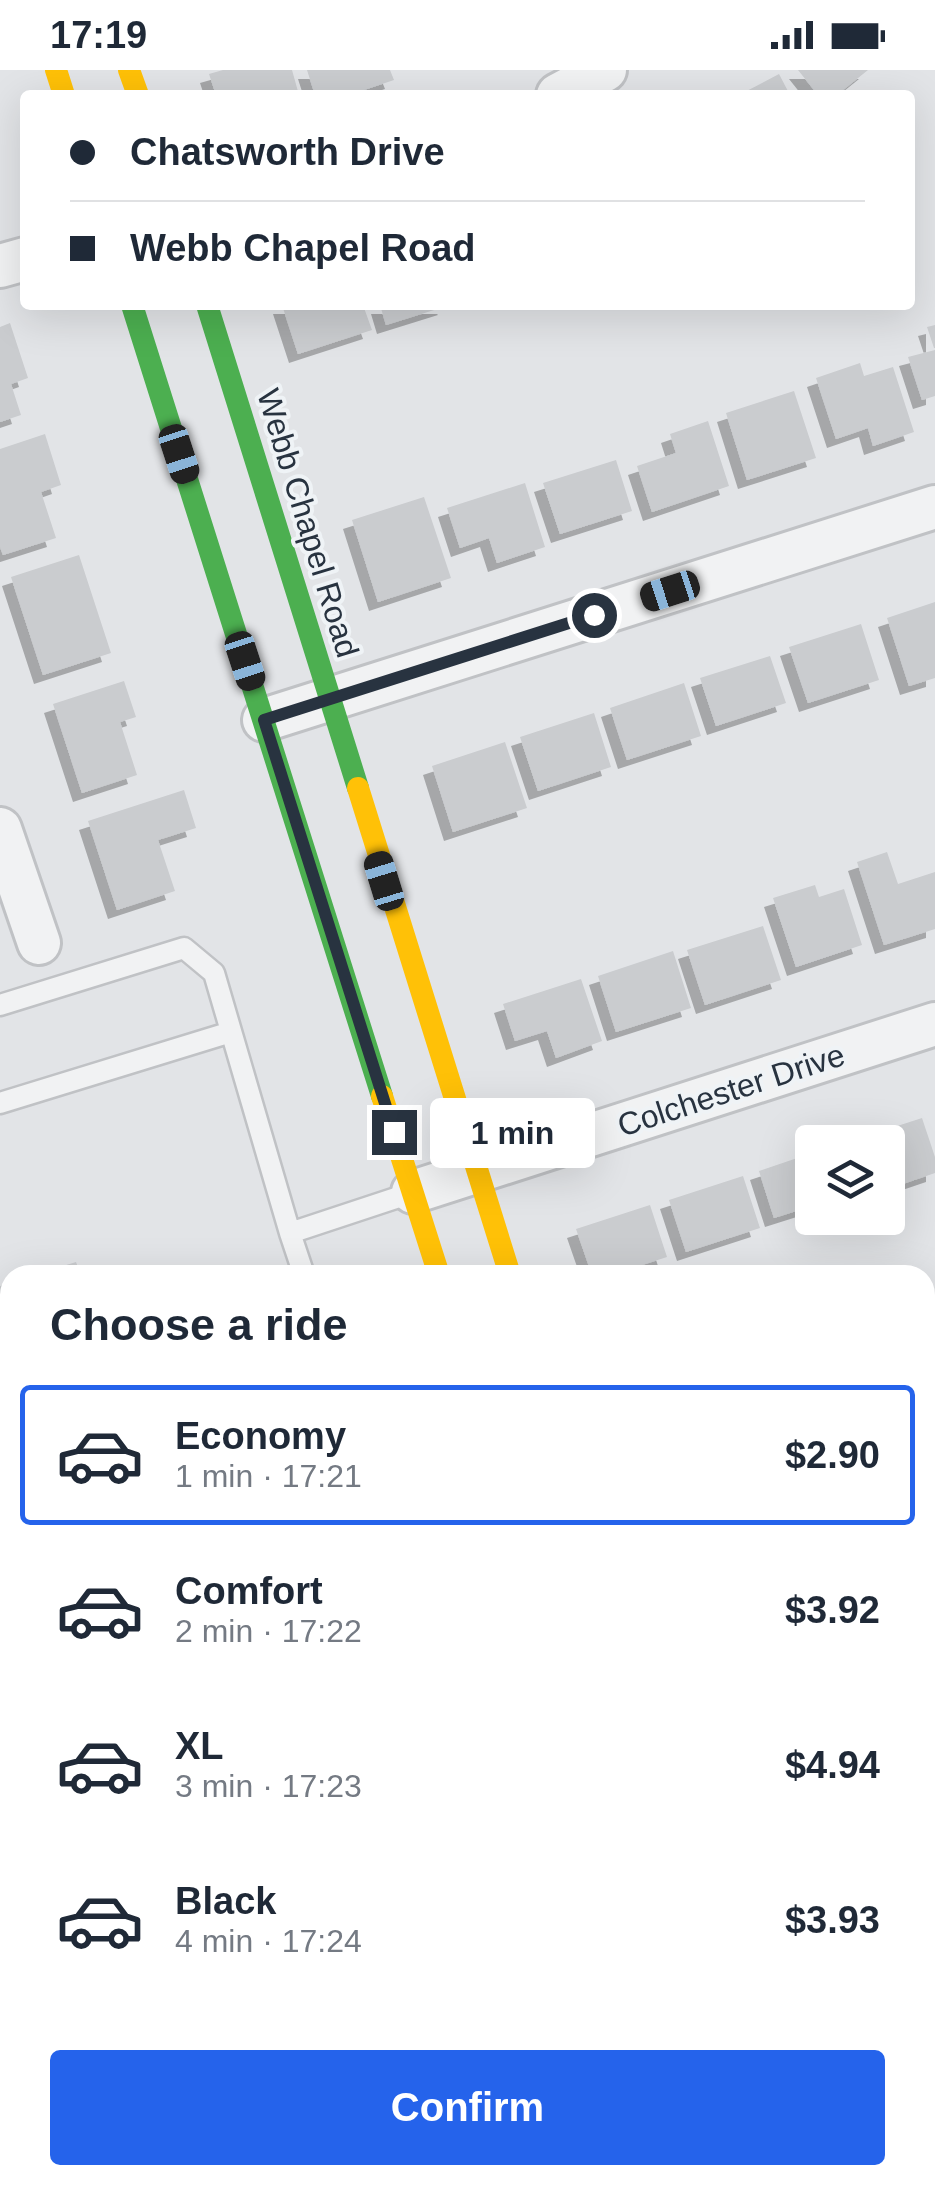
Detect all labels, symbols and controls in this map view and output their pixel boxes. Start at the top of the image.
text: 17:19 [50,14,147,56]
text: Chatsworth Drive [130,131,445,173]
text: Webb Chapel Road [130,227,476,269]
street label: Webb Chapel Road [250,384,366,662]
car [155,421,203,487]
car [637,567,703,615]
route start [572,593,617,638]
car [221,628,269,694]
car [361,848,407,914]
street label: Colchester Drive [613,1036,849,1144]
callout: 1 min [429,1097,594,1167]
route end [372,1110,417,1155]
text: 1 min [471,1115,554,1151]
map controls [795,1125,905,1235]
button: layers [795,1125,905,1235]
text: Choose a ride [50,1299,348,1350]
icon: car [55,1410,145,1500]
text: Economy [175,1415,346,1457]
text: $2.90 [785,1434,880,1476]
text: 1 min · 17:21 [175,1458,362,1494]
icon: car [55,1565,145,1655]
text: Comfort [175,1570,323,1612]
text: $3.92 [785,1589,880,1631]
text: 2 min · 17:22 [175,1613,362,1649]
icon: car [55,1720,145,1810]
text: XL [175,1725,224,1767]
text: $4.94 [785,1744,880,1786]
text: 3 min · 17:23 [175,1768,362,1804]
icon: car [55,1875,145,1965]
text: Black [175,1880,276,1922]
text: $3.93 [785,1899,880,1941]
text: 4 min · 17:24 [175,1923,362,1959]
button: Confirm [50,2050,885,2165]

